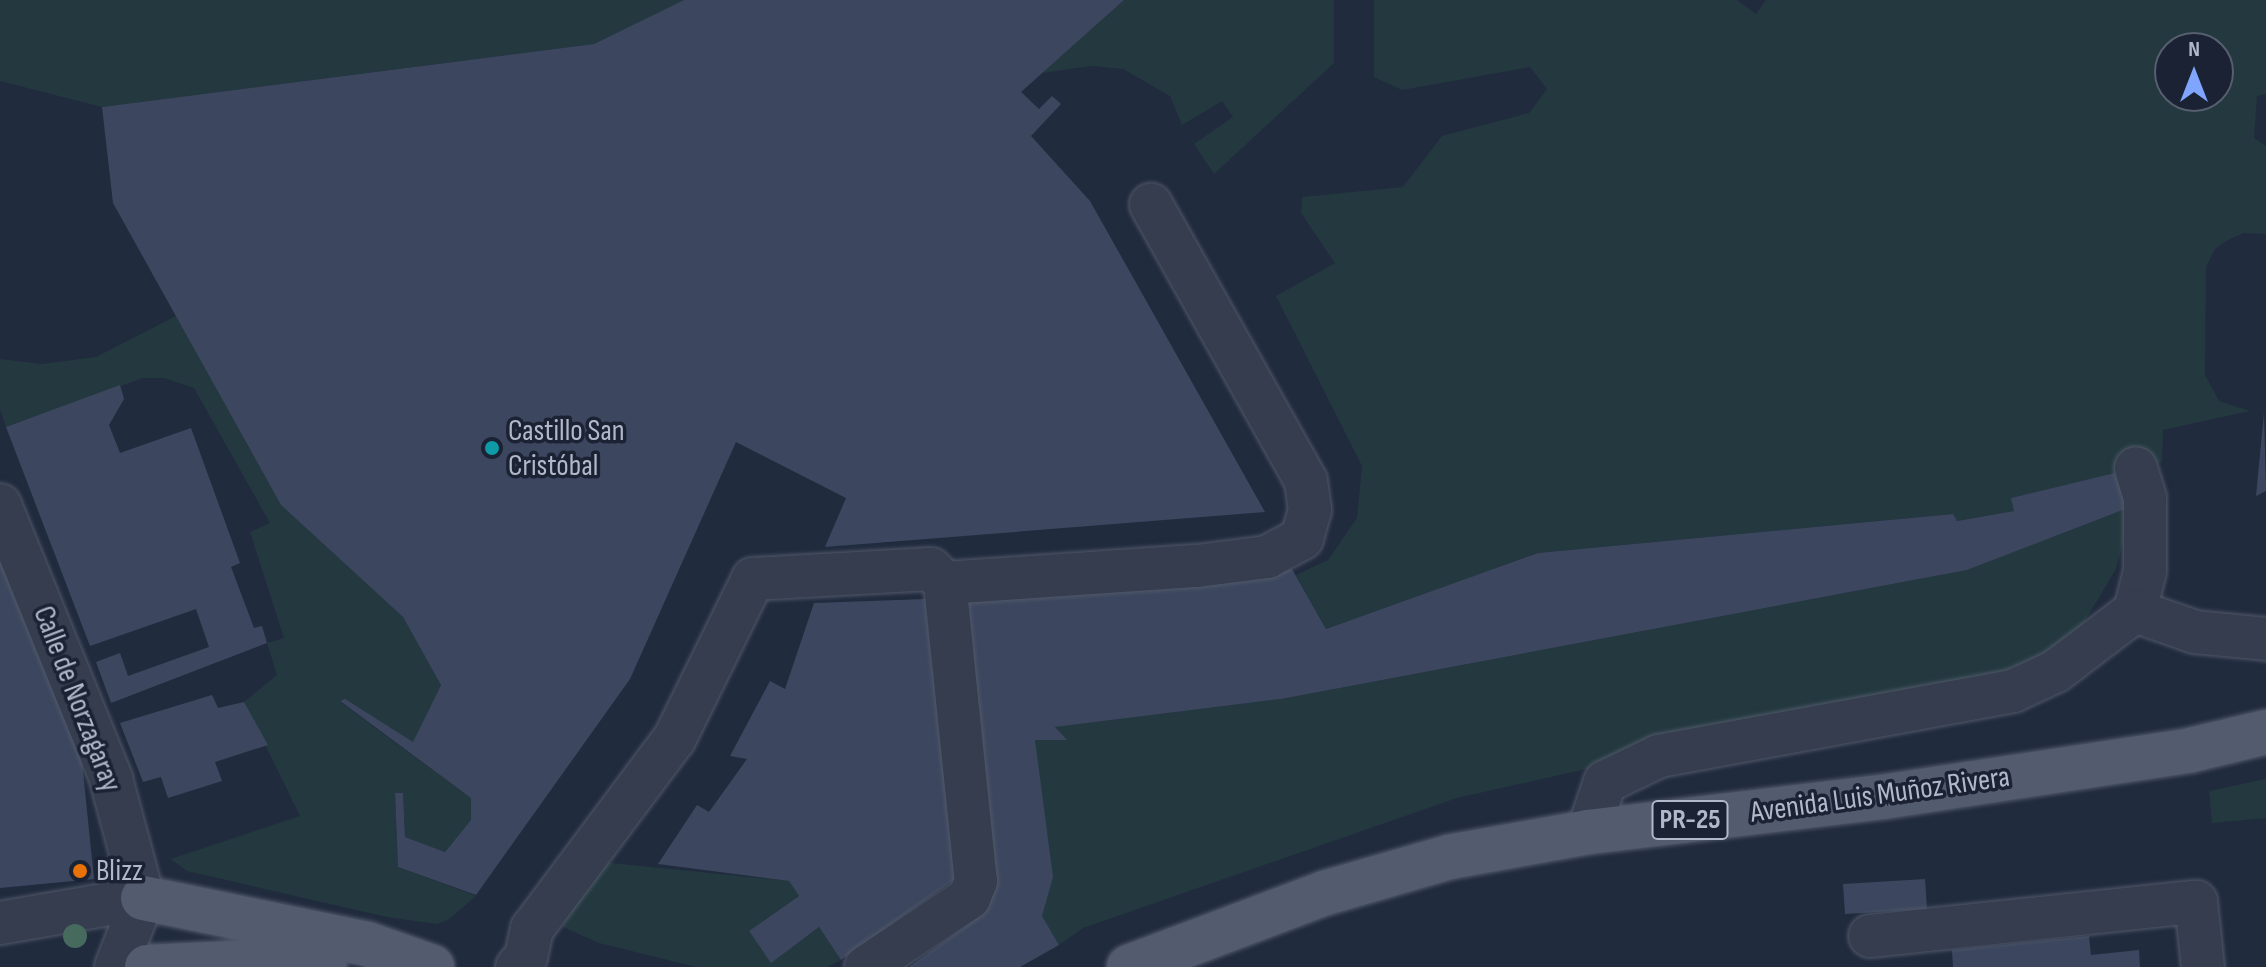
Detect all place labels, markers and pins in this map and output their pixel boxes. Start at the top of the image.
place label: Castillo San Cristóbal [508,413,625,484]
marker: Castillo San Cristóbal [483,439,501,457]
place label: Blizz [96,853,143,889]
marker: Blizz [71,862,89,880]

